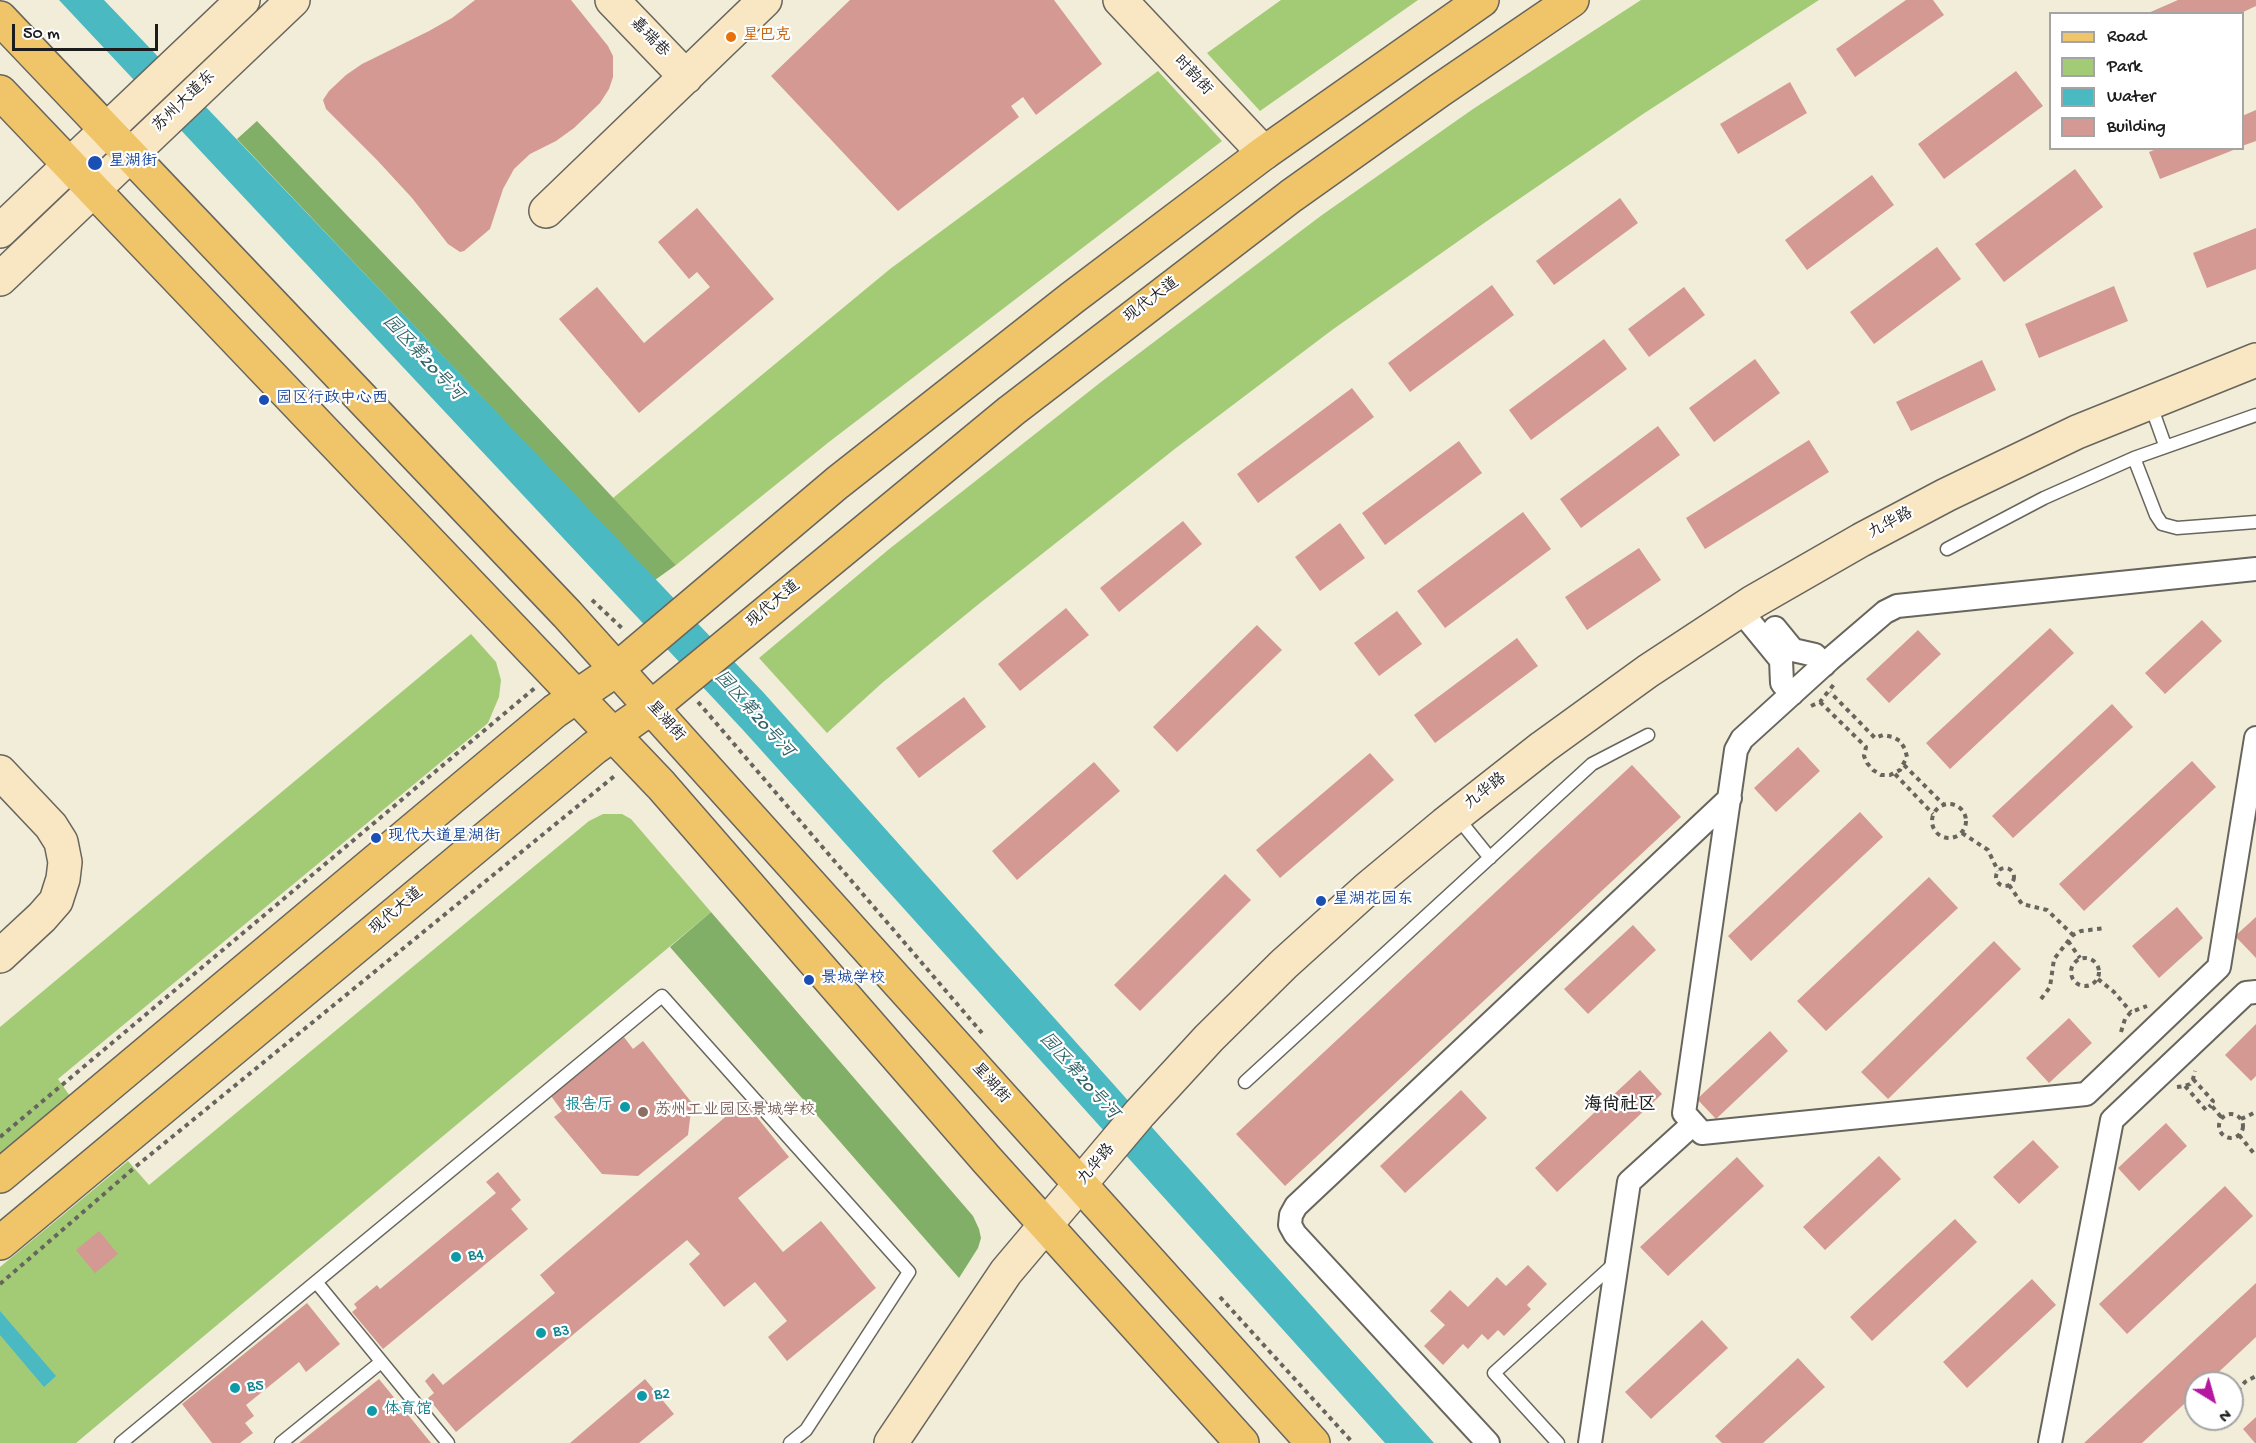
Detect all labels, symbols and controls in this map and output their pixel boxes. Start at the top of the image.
scale bar [15,12,160,50]
legend [2049,12,2244,150]
street label: 嘉瑞巷 [625,14,673,62]
text: 50 m [23,24,60,45]
place label: 星巴克 [743,27,791,47]
text: Road [2107,27,2146,48]
marker: 星巴克 [724,30,738,44]
street label: 时韵街 [1169,52,1215,100]
text: Park [2107,57,2141,78]
street label: 苏州大道东 [150,67,220,137]
text: Water [2107,87,2155,108]
text: Building [2107,117,2166,138]
place label: 星湖街 [109,153,157,173]
marker: 星湖街 [86,154,104,172]
street label: 现代大道 [1121,274,1183,328]
water label: 园区第20号河 [377,312,467,406]
place label: 园区行政中心西 [276,390,388,410]
marker: 园区行政中心西 [257,393,271,407]
street label: 九华路 [1865,504,1917,544]
street label: 现代大道 [743,577,805,633]
water label: 园区第20号河 [708,667,798,763]
street label: 星湖街 [642,698,688,746]
street label: 九华路 [1461,770,1511,814]
place label: 现代大道星湖街 [388,828,500,848]
marker: 现代大道星湖街 [369,831,383,845]
street label: 现代大道 [366,884,428,940]
place label: 星湖花园东 [1333,891,1413,911]
marker: 星湖花园东 [1314,894,1328,908]
place label: 景城学校 [821,970,885,990]
marker: 景城学校 [802,973,816,987]
water label: 园区第20号河 [1033,1029,1123,1125]
street label: 星湖街 [967,1060,1013,1108]
district label: 海尚社区 [1584,1095,1656,1117]
place label: 报告厅 [565,1097,613,1117]
marker: 报告厅 [618,1100,632,1114]
place label: 苏州工业园区景城学校 [655,1102,815,1122]
marker: 苏州工业园区景城学校 [636,1105,650,1119]
street label: 九华路 [1074,1140,1120,1190]
place label: B4 [468,1247,484,1267]
marker: B4 [449,1250,463,1264]
place label: B3 [553,1323,569,1343]
marker: B3 [534,1326,548,1340]
north arrow [2184,1371,2244,1431]
place label: B5 [247,1378,264,1398]
marker: B5 [228,1381,242,1395]
place label: B2 [654,1386,670,1406]
marker: B2 [635,1389,649,1403]
place label: 体育馆 [384,1401,432,1421]
text: N [2214,1403,2234,1425]
marker: 体育馆 [365,1404,379,1418]

